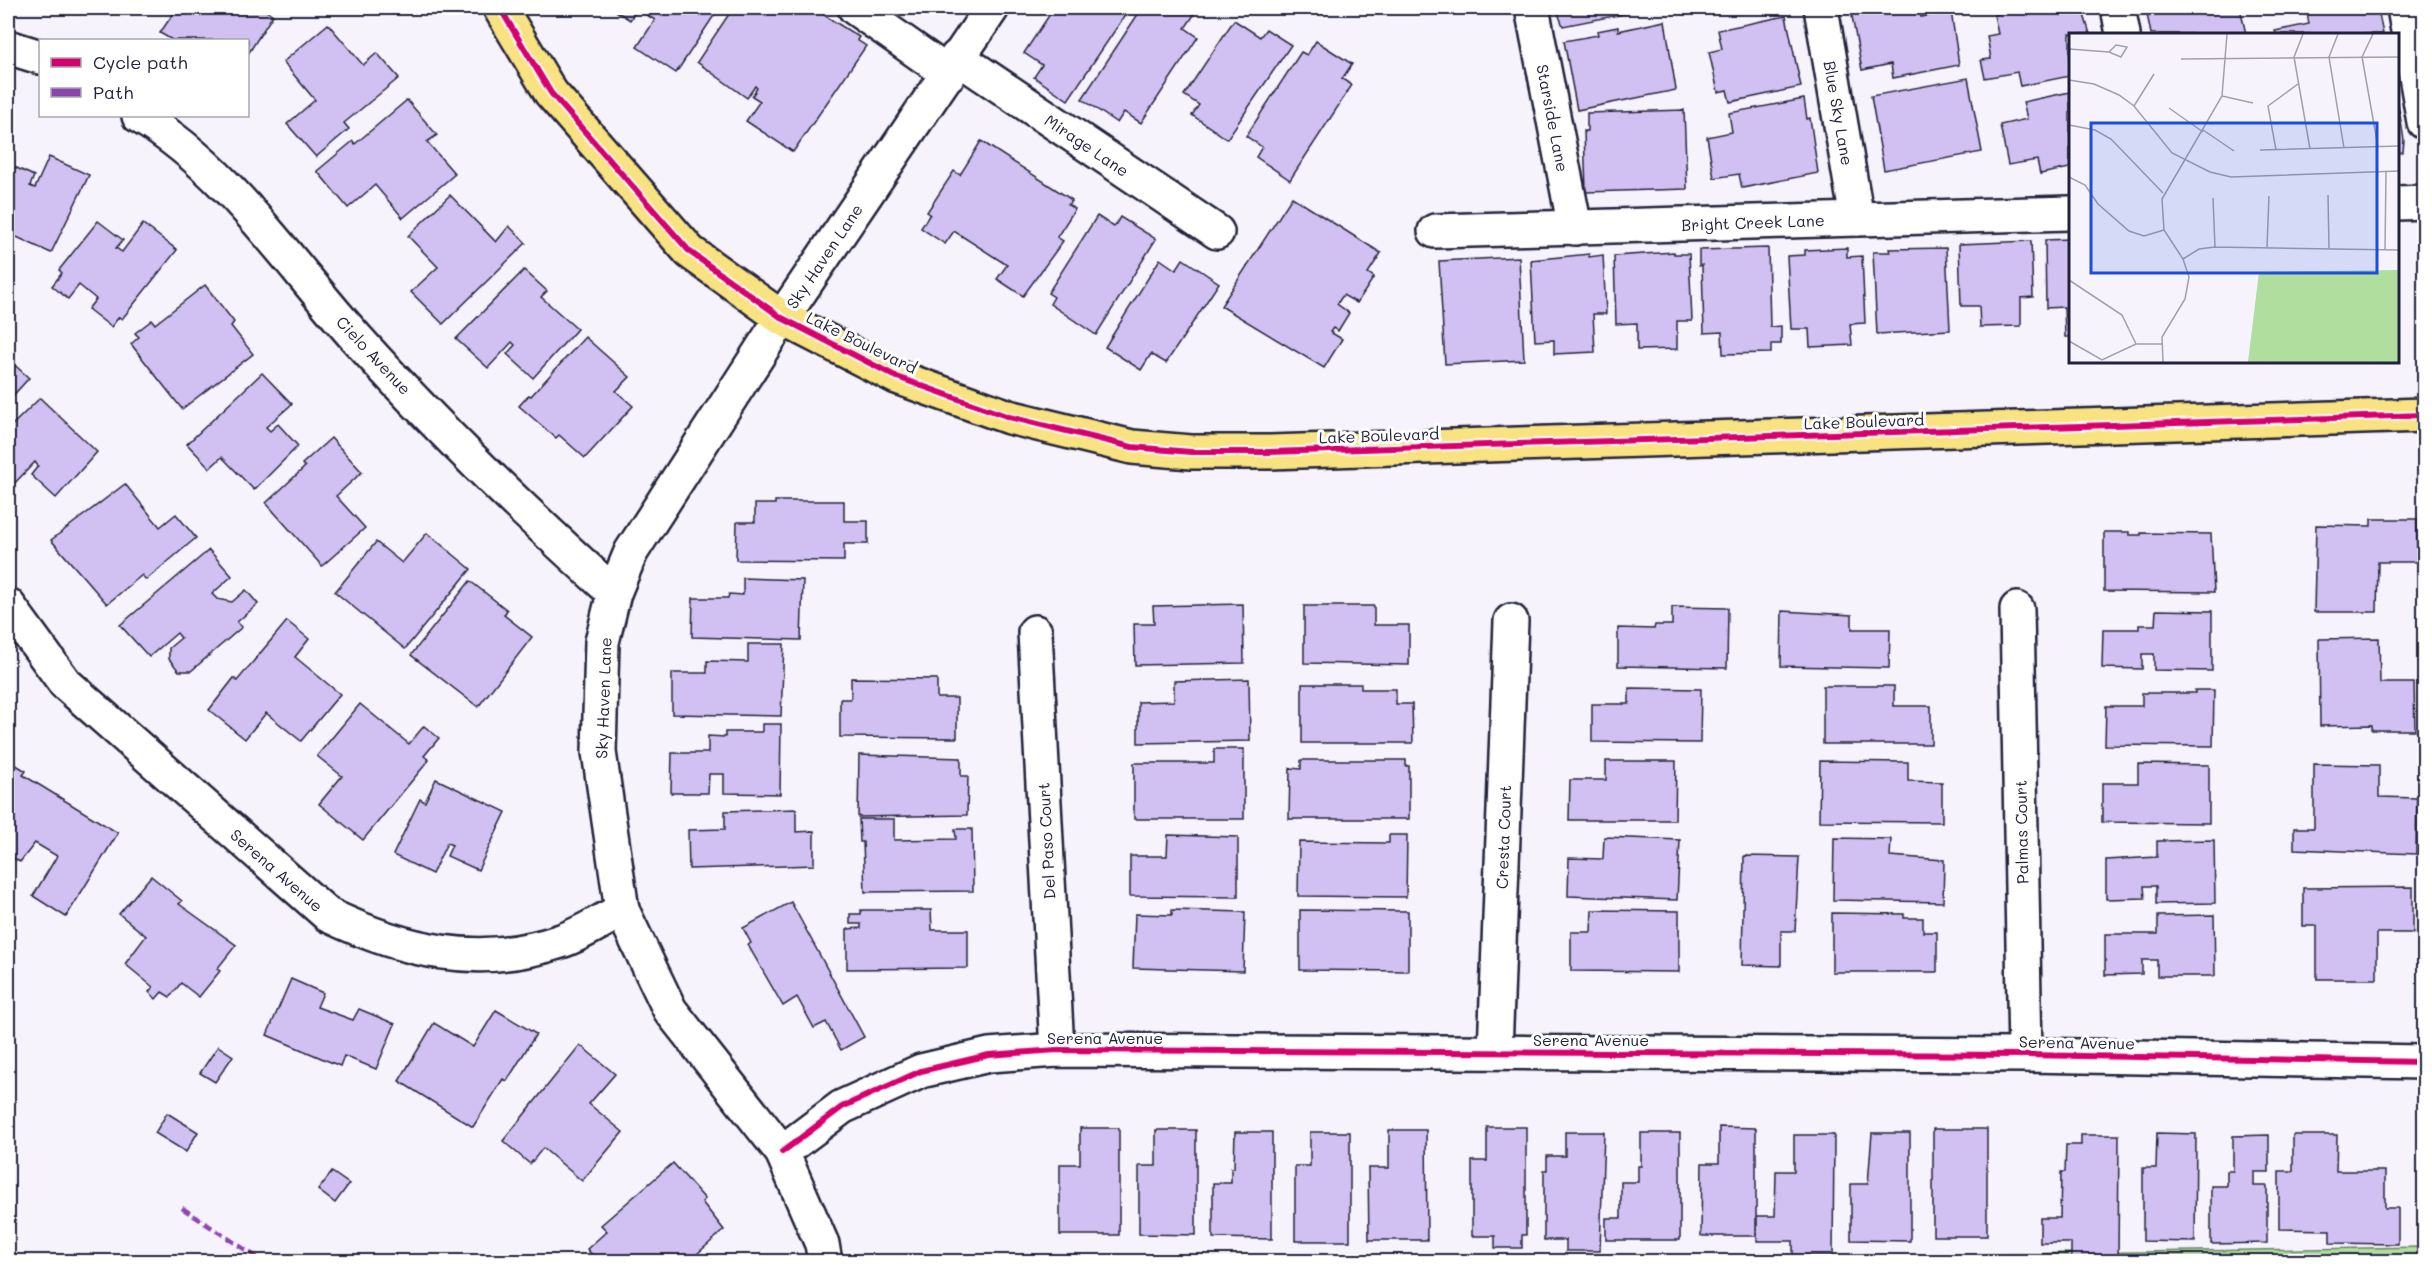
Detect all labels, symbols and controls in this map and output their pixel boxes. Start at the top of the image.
inset map [2069,33,2399,363]
legend [39,39,249,117]
text: Cycle path [93,50,188,74]
street label: Blue Sky Lane [1819,59,1859,167]
street label: Starside Lane [1532,62,1574,174]
text: Path [93,80,133,104]
street label: Mirage Lane [1041,109,1133,181]
street label: Sky Haven Lane [781,200,867,312]
street label: Bright Creek Lane [1681,209,1825,235]
street label: Lake Boulevard [803,306,921,378]
street label: Cielo Avenue [332,311,416,399]
street label: Lake Boulevard [1803,408,1925,434]
street label: Lake Boulevard [1318,422,1440,448]
street label: Sky Haven Lane [590,637,616,759]
street label: Palmas Court [2010,780,2032,884]
street label: Del Paso Court [1032,782,1060,900]
street label: Cresta Court [1491,785,1515,889]
street label: Serena Avenue [226,824,328,916]
street label: Serena Avenue [1047,1027,1163,1048]
street label: Serena Avenue [1533,1029,1649,1050]
street label: Serena Avenue [2019,1030,2135,1054]

